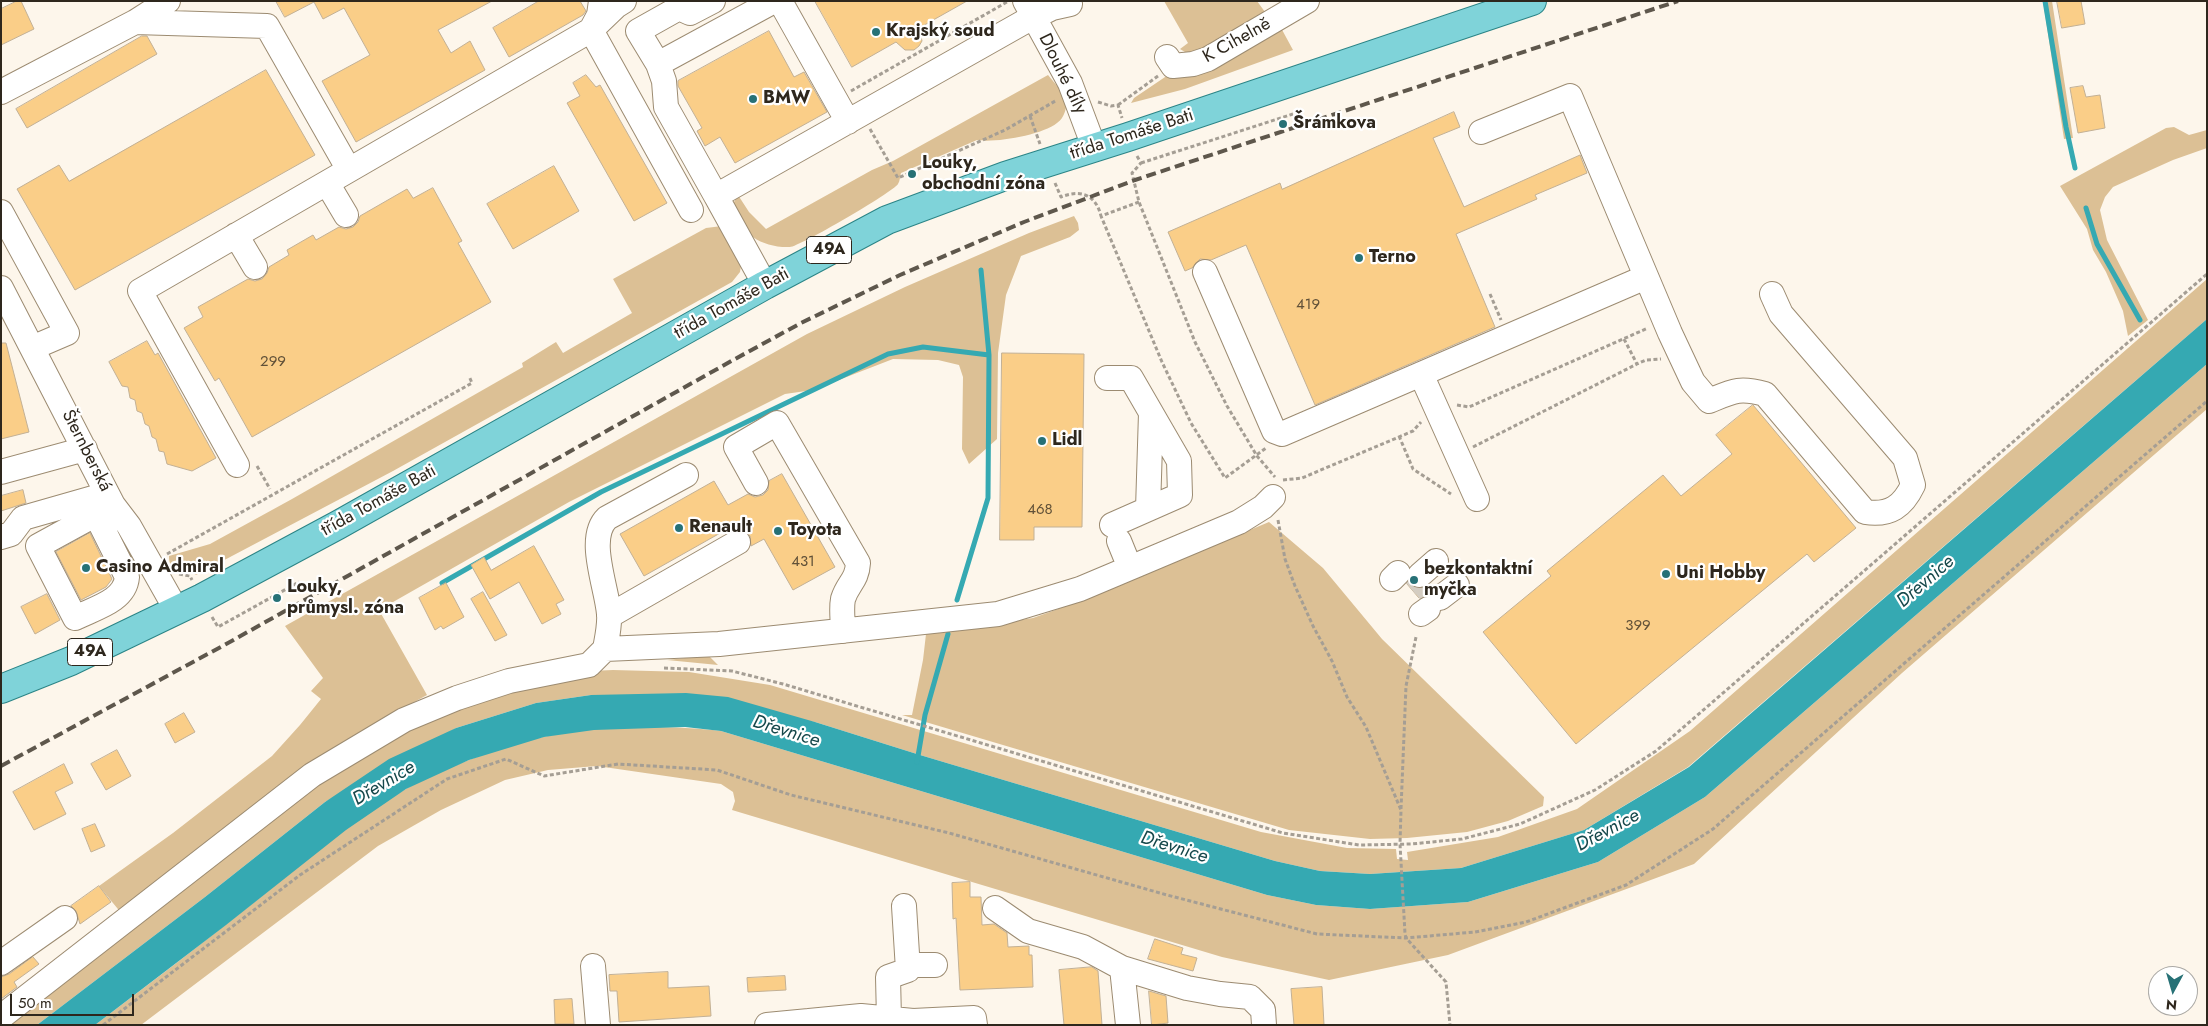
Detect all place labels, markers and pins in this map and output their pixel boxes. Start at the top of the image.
place label: Krajský soud [886,21,995,43]
marker: Krajský soud [870,26,882,38]
place label: BMW [763,88,810,110]
marker: BMW [747,93,759,105]
place label: Šrámkova [1293,113,1376,135]
marker: Šrámkova [1277,118,1289,130]
place label: Louky, obchodní zóna [922,153,1045,195]
marker: Louky, obchodní zóna [906,168,918,180]
place label: Terno [1369,247,1416,269]
marker: Terno [1353,252,1365,264]
place label: Lidl [1052,430,1082,452]
marker: Lidl [1036,435,1048,447]
place label: Renault [689,517,752,539]
place label: Toyota [788,520,842,542]
marker: Renault [673,522,685,534]
marker: Toyota [772,525,784,537]
place label: Casino Admiral [96,557,224,579]
place label: bezkontaktní myčka [1424,559,1532,602]
marker: Casino Admiral [80,562,92,574]
place label: Uni Hobby [1676,563,1765,585]
marker: Uni Hobby [1660,568,1672,580]
marker: bezkontaktní myčka [1408,574,1420,586]
place label: Louky, průmysl. zóna [287,577,404,620]
marker: Louky, průmysl. zóna [271,592,283,604]

